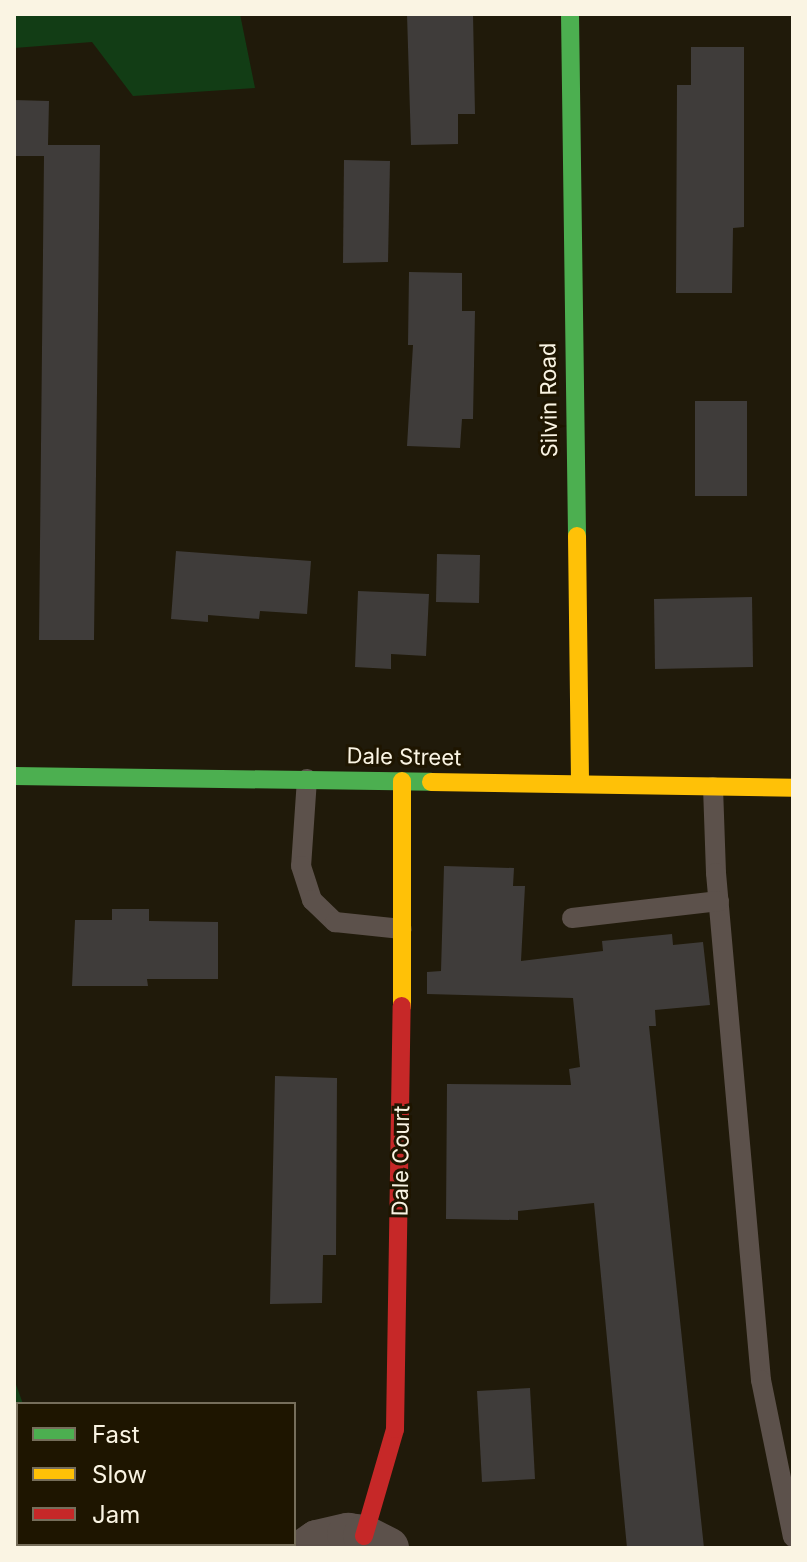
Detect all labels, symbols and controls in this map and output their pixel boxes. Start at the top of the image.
street label: Silvin Road [535,342,563,458]
street label: Dale Street [346,743,462,771]
street label: Dale Court [387,1105,415,1217]
legend [16,1402,296,1546]
text: Fast [92,1420,140,1449]
text: Slow [92,1460,147,1489]
text: Jam [92,1500,140,1529]

